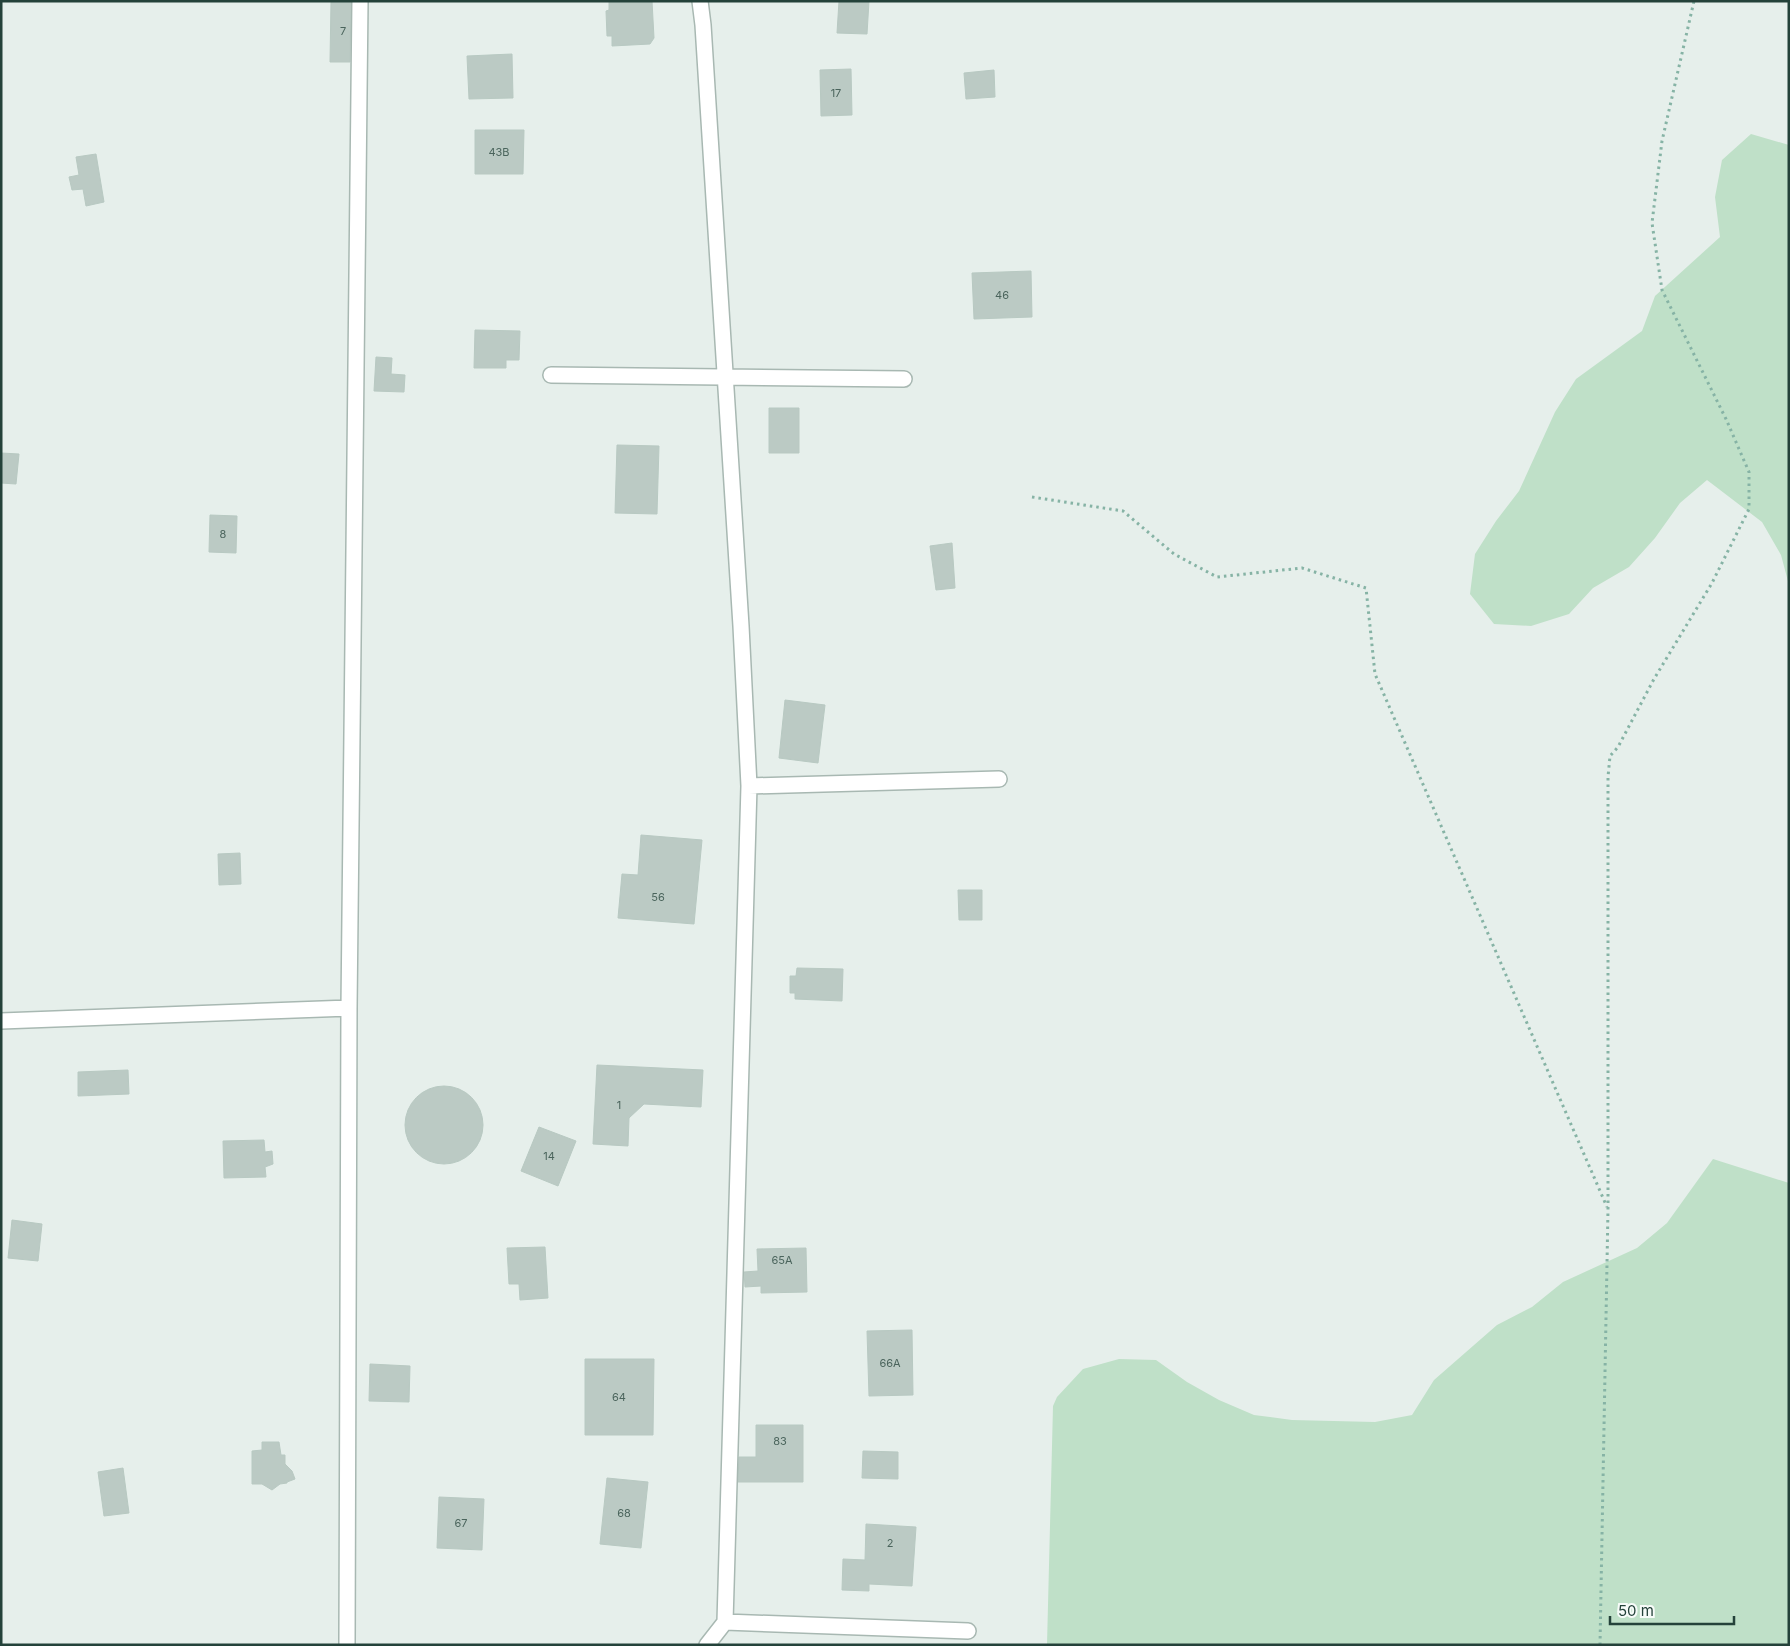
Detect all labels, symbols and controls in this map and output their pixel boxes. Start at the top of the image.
house number: 7 [340,24,346,38]
house number: 17 [831,86,841,100]
house number: 43В [488,145,510,159]
house number: 46 [995,288,1009,302]
house number: 8 [220,527,227,541]
house number: 56 [651,890,665,904]
house number: 1 [617,1098,621,1112]
house number: 14 [543,1149,555,1163]
house number: 65А [771,1253,793,1267]
house number: 66А [879,1356,901,1370]
house number: 64 [612,1390,626,1404]
house number: 83 [773,1434,787,1448]
house number: 68 [617,1506,631,1520]
house number: 67 [454,1516,468,1530]
house number: 2 [887,1536,893,1550]
scale bar [1610,1594,1734,1626]
text: 50 m [1618,1601,1654,1620]

